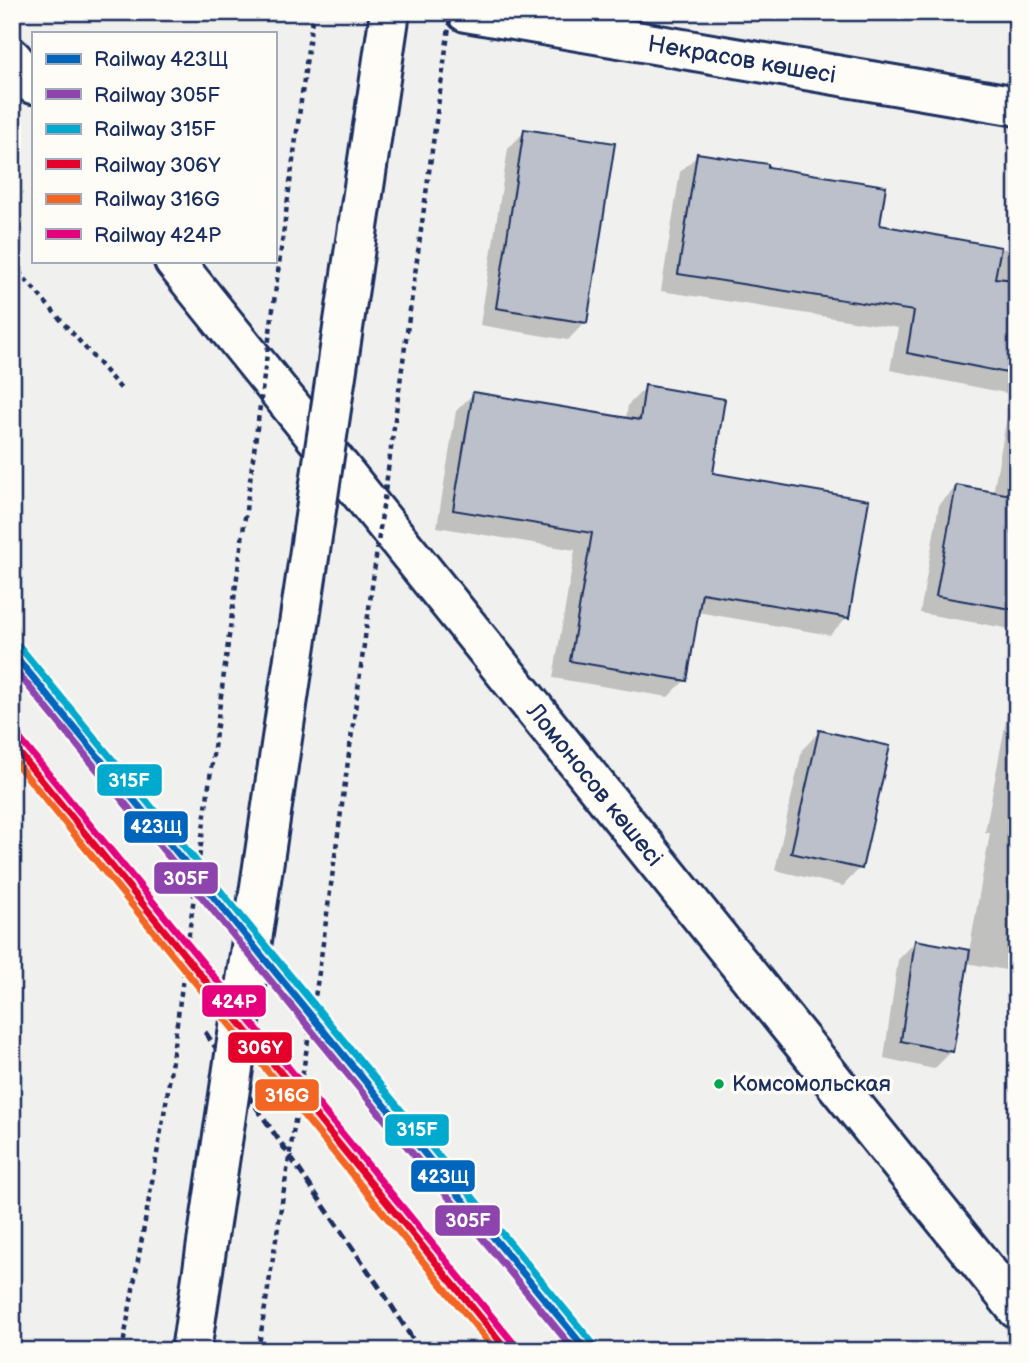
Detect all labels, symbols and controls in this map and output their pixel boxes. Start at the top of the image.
street label: Некрасов көшесі [646,29,838,89]
legend [32,32,276,262]
text: Railway 423Щ [94,47,228,72]
text: Railway 305F [94,83,220,108]
text: Railway 315F [94,117,216,142]
text: Railway 306Y [94,153,221,178]
text: Railway 316G [94,187,220,212]
text: Railway 424Р [94,223,222,248]
street label: Ломоносов көшесі [520,696,669,872]
line badge: 315F [96,763,163,797]
text: 315F [108,770,150,793]
line badge: 423Щ [123,810,189,844]
text: 423Щ [130,816,182,839]
line badge: 305F [153,861,219,895]
text: 305F [163,868,209,891]
line badge: 424Р [201,984,267,1018]
text: 424Р [211,991,257,1014]
line badge: 306Y [227,1031,293,1064]
text: 306Y [237,1037,284,1060]
place label: Комсомольская [732,1071,891,1098]
marker: Комсомольская [712,1077,726,1091]
line badge: 316G [254,1078,320,1112]
text: 316G [265,1085,309,1108]
line badge: 315F [384,1113,450,1147]
text: 315F [396,1119,438,1142]
line badge: 423Щ [410,1159,476,1193]
text: 423Щ [417,1166,469,1189]
line badge: 305F [434,1204,501,1237]
text: 305F [445,1210,491,1233]

